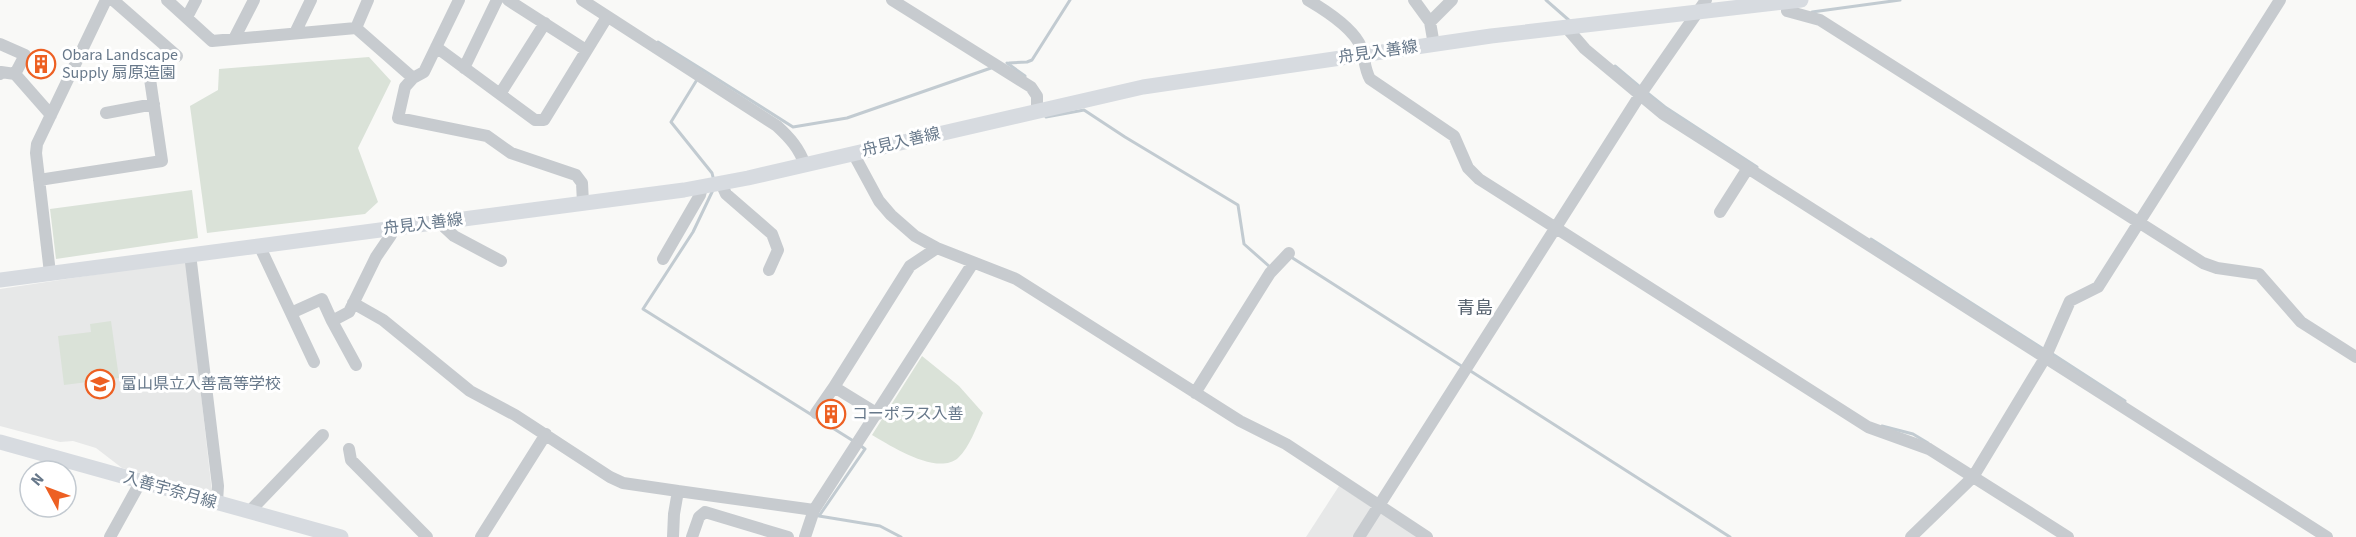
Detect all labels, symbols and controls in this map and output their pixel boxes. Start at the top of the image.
street label: 舟見入善線 [1337,36,1419,68]
place label: Obara Landscape Supply 扇原造園 [62,44,178,84]
building icon: Obara Landscape Supply 扇原造園 [25,48,57,80]
street label: 舟見入善線 [860,122,942,162]
street label: 舟見入善線 [382,208,464,240]
district label: 青島 [1457,296,1493,321]
school or university icon: 富山県立入善高等学校 [84,368,116,400]
place label: 富山県立入善高等学校 [121,373,281,395]
building icon: コーポラス入善 [815,398,847,430]
place label: コーポラス入善 [852,403,964,425]
north arrow [18,459,78,519]
street label: 入善宇奈月線 [121,466,219,514]
text: N [26,469,49,491]

